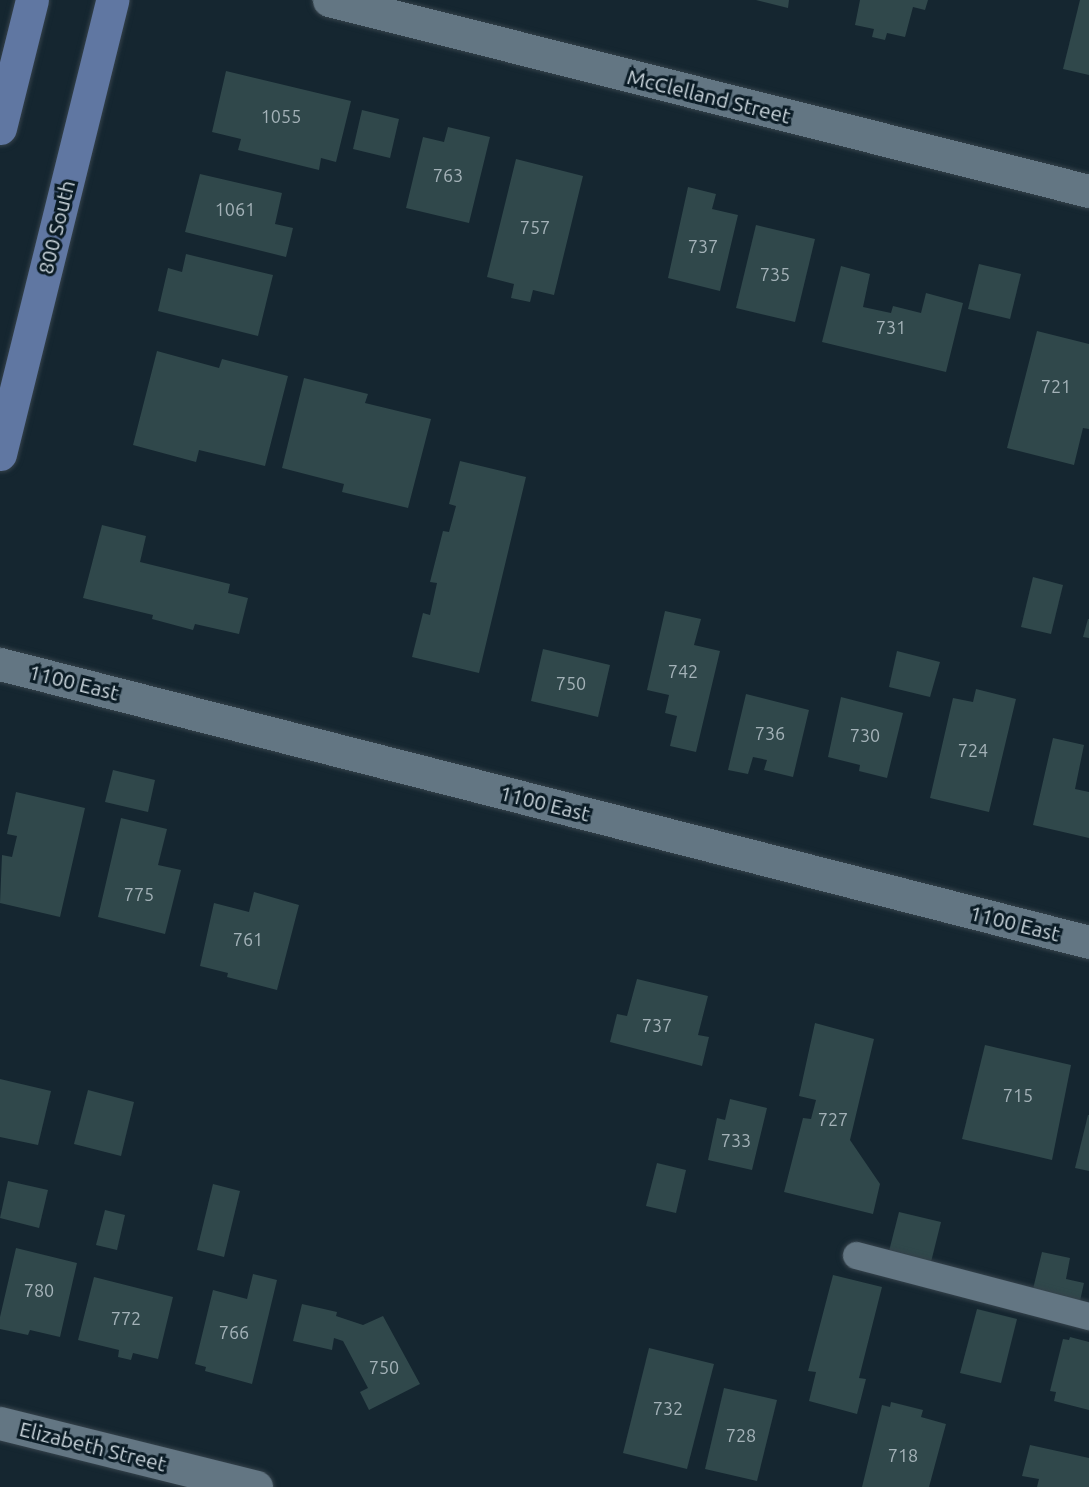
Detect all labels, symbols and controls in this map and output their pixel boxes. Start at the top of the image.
street label: McClelland Street [625,64,793,128]
house number: 1055 [261,105,301,127]
house number: 763 [433,164,463,186]
street label: 800 South [32,177,80,277]
house number: 1061 [215,198,255,220]
house number: 757 [520,216,550,238]
house number: 737 [688,235,718,257]
house number: 735 [760,263,790,285]
house number: 731 [876,316,906,338]
house number: 721 [1041,375,1071,397]
street label: 1100 East [26,659,122,705]
house number: 742 [668,660,698,682]
house number: 750 [556,672,586,694]
house number: 736 [755,722,785,744]
house number: 730 [850,724,880,746]
house number: 724 [958,739,988,761]
street label: 1100 East [497,780,593,826]
house number: 775 [124,883,154,905]
street label: 1100 East [967,900,1063,946]
house number: 761 [233,928,263,950]
house number: 737 [642,1014,672,1036]
house number: 715 [1003,1084,1033,1106]
house number: 727 [818,1108,848,1130]
house number: 733 [721,1129,751,1151]
house number: 780 [24,1279,54,1301]
house number: 772 [111,1307,141,1329]
house number: 766 [219,1321,249,1343]
house number: 750 [369,1356,399,1378]
house number: 732 [653,1397,683,1419]
street label: Elizabeth Street [17,1416,169,1476]
house number: 728 [726,1424,756,1446]
house number: 718 [888,1444,918,1466]

